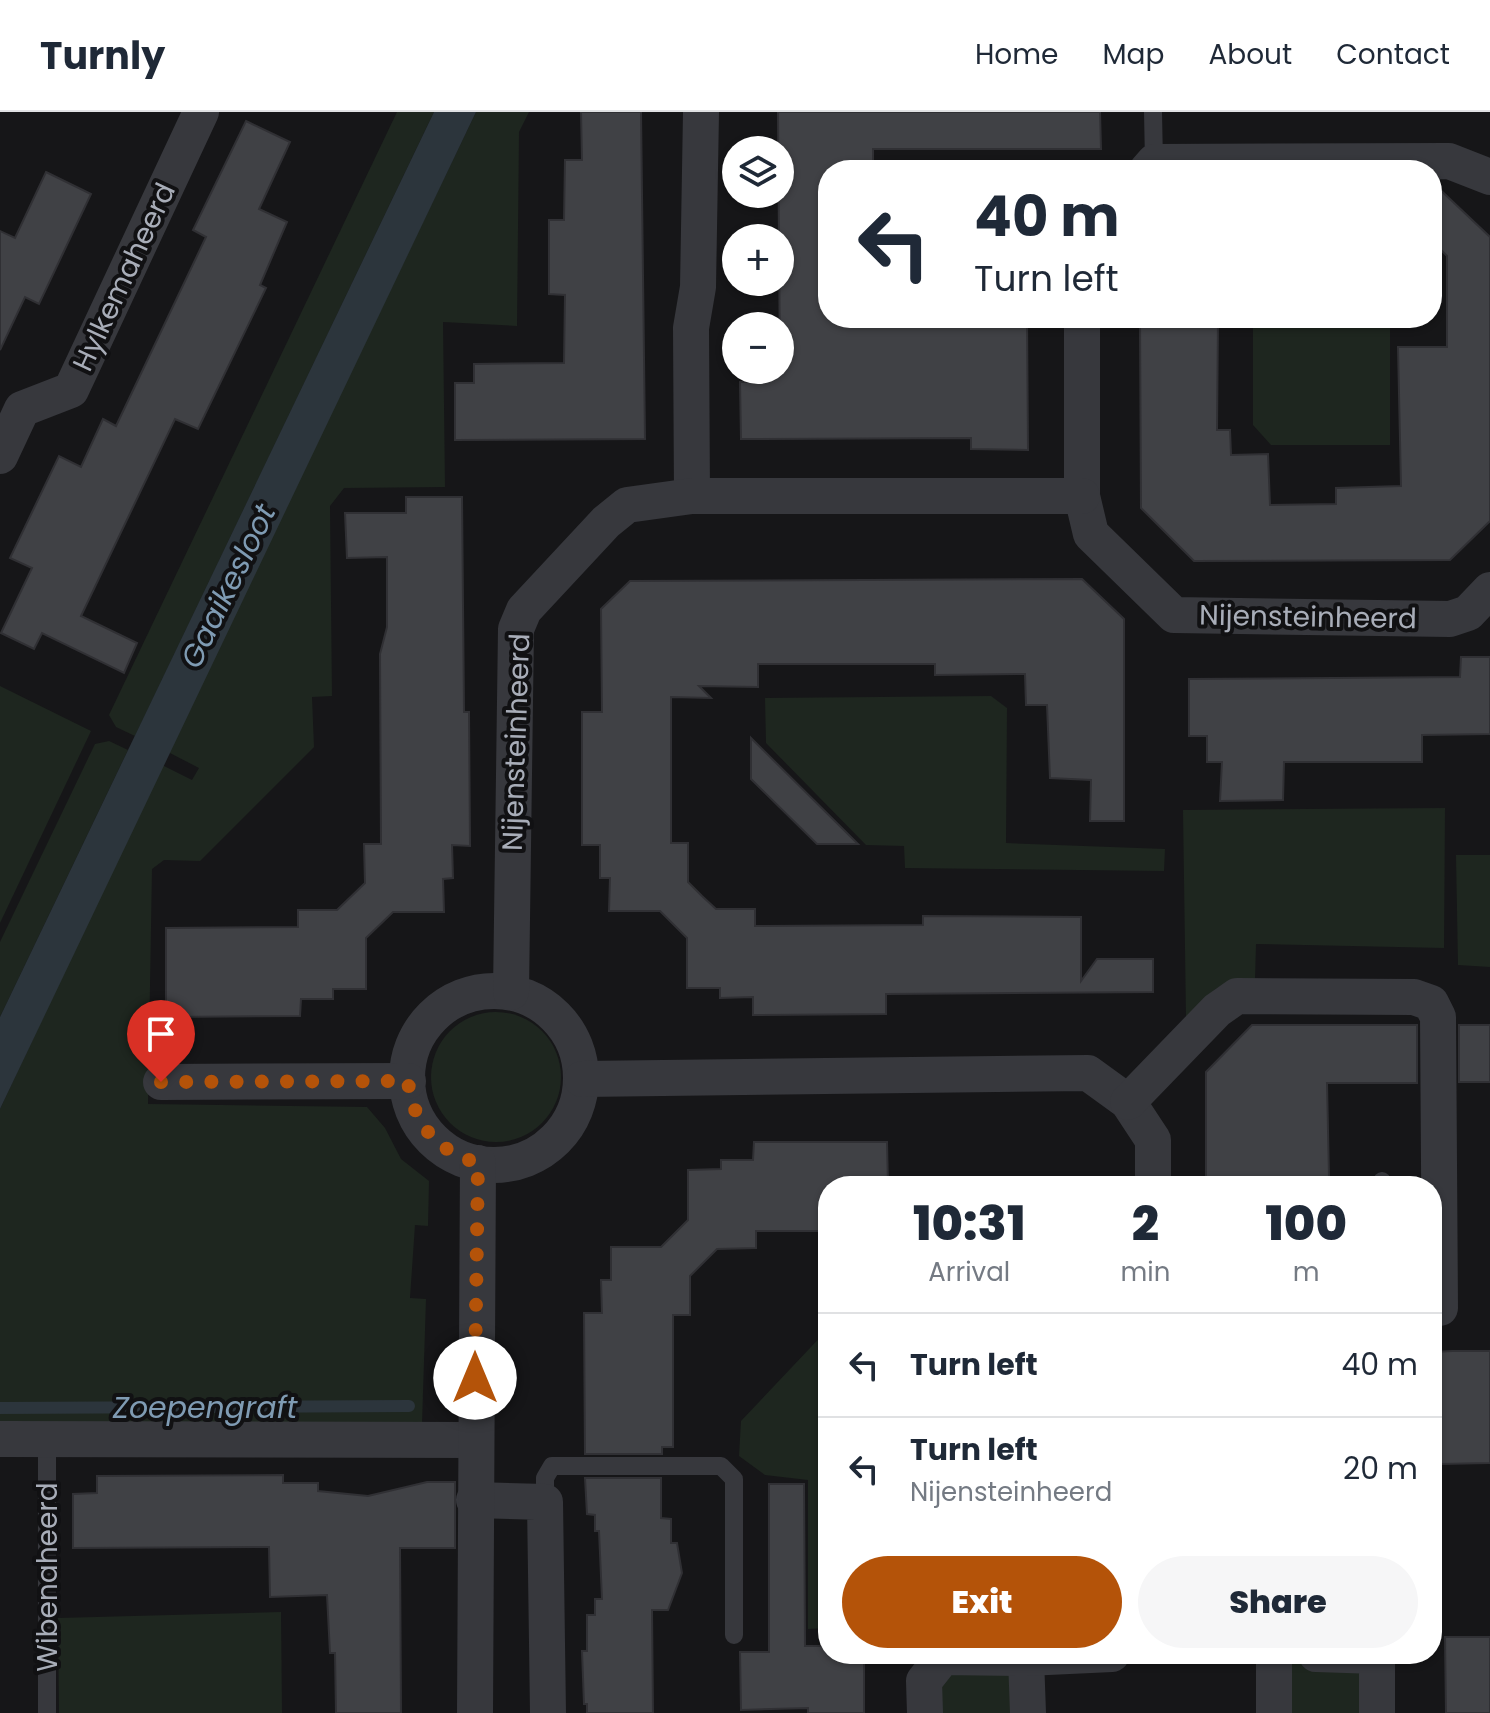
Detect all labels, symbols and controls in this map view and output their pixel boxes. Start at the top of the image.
text: Turnly [40,29,165,82]
text: Home [975,35,1058,74]
text: Map [1102,35,1164,74]
text: About [1208,35,1292,74]
text: Contact [1336,35,1450,74]
map controls [722,136,794,384]
button: layers [722,136,794,208]
street label: Hylkemaheerd [63,176,185,378]
text: 40 m [974,177,1120,256]
icon: left [842,192,946,296]
button: + [722,224,794,296]
text: Turn left [974,253,1119,304]
button: − [722,312,794,384]
water label: Gaaikesloot [170,496,287,675]
street label: Nijensteinheerd [1199,596,1417,638]
street label: Nijensteinheerd [493,632,539,852]
pin [127,1000,195,1082]
icon: arrive [139,1012,183,1056]
text: 10:31 [913,1190,1025,1257]
text: 2 [1132,1190,1159,1257]
text: 100 [1265,1190,1347,1257]
text: Arrival [928,1254,1010,1290]
text: min [1120,1254,1170,1290]
text: m [1293,1254,1320,1290]
position arrow [433,1336,517,1420]
icon: left [842,1343,886,1387]
text: Turn left [910,1343,1038,1386]
text: 40 m [1341,1343,1418,1386]
water label: Zoepengraft [112,1386,298,1429]
text: Turn left [910,1428,1038,1471]
icon: left [842,1447,886,1491]
text: 20 m [1343,1447,1418,1490]
text: Nijensteinheerd [910,1474,1112,1510]
street label: Wibenaheerd [28,1482,67,1672]
button: Exit [842,1556,1122,1648]
button: Share [1138,1556,1418,1648]

